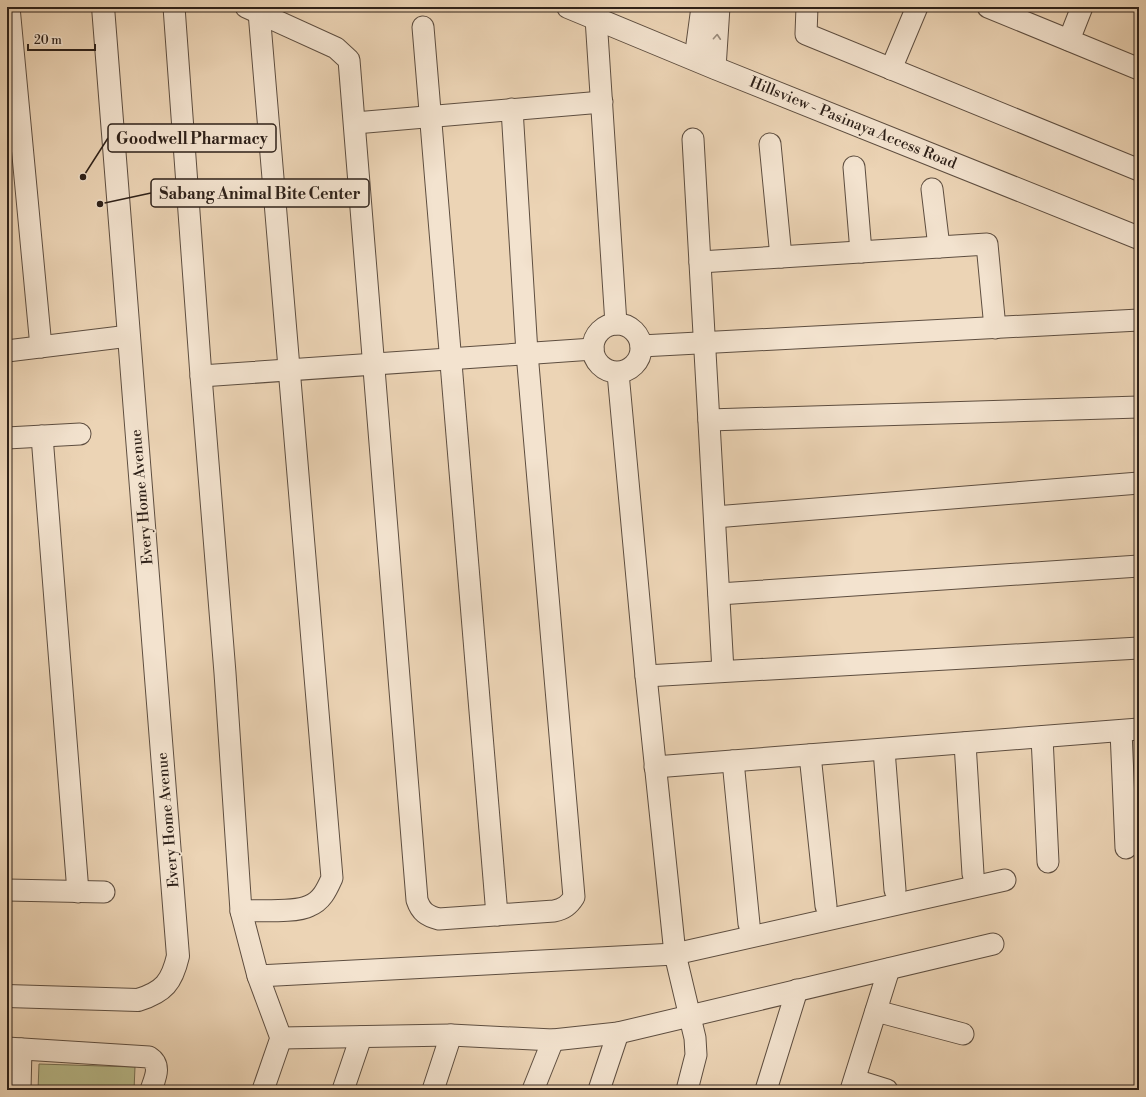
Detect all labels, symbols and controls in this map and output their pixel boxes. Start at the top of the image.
scale bar [28,26,95,52]
text: 20 m [34,33,62,48]
one-way arrow [712,34,721,40]
street label: Hillsview - Pasinaya Access Road [747,73,960,173]
callout: Goodwell Pharmacy [108,124,276,152]
text: Goodwell Pharmacy [116,129,269,149]
callout: Sabang Animal Bite Center [151,179,369,207]
text: Sabang Animal Bite Center [159,184,361,204]
street label: Every Home Avenue [127,429,157,565]
street label: Every Home Avenue [153,752,183,888]

